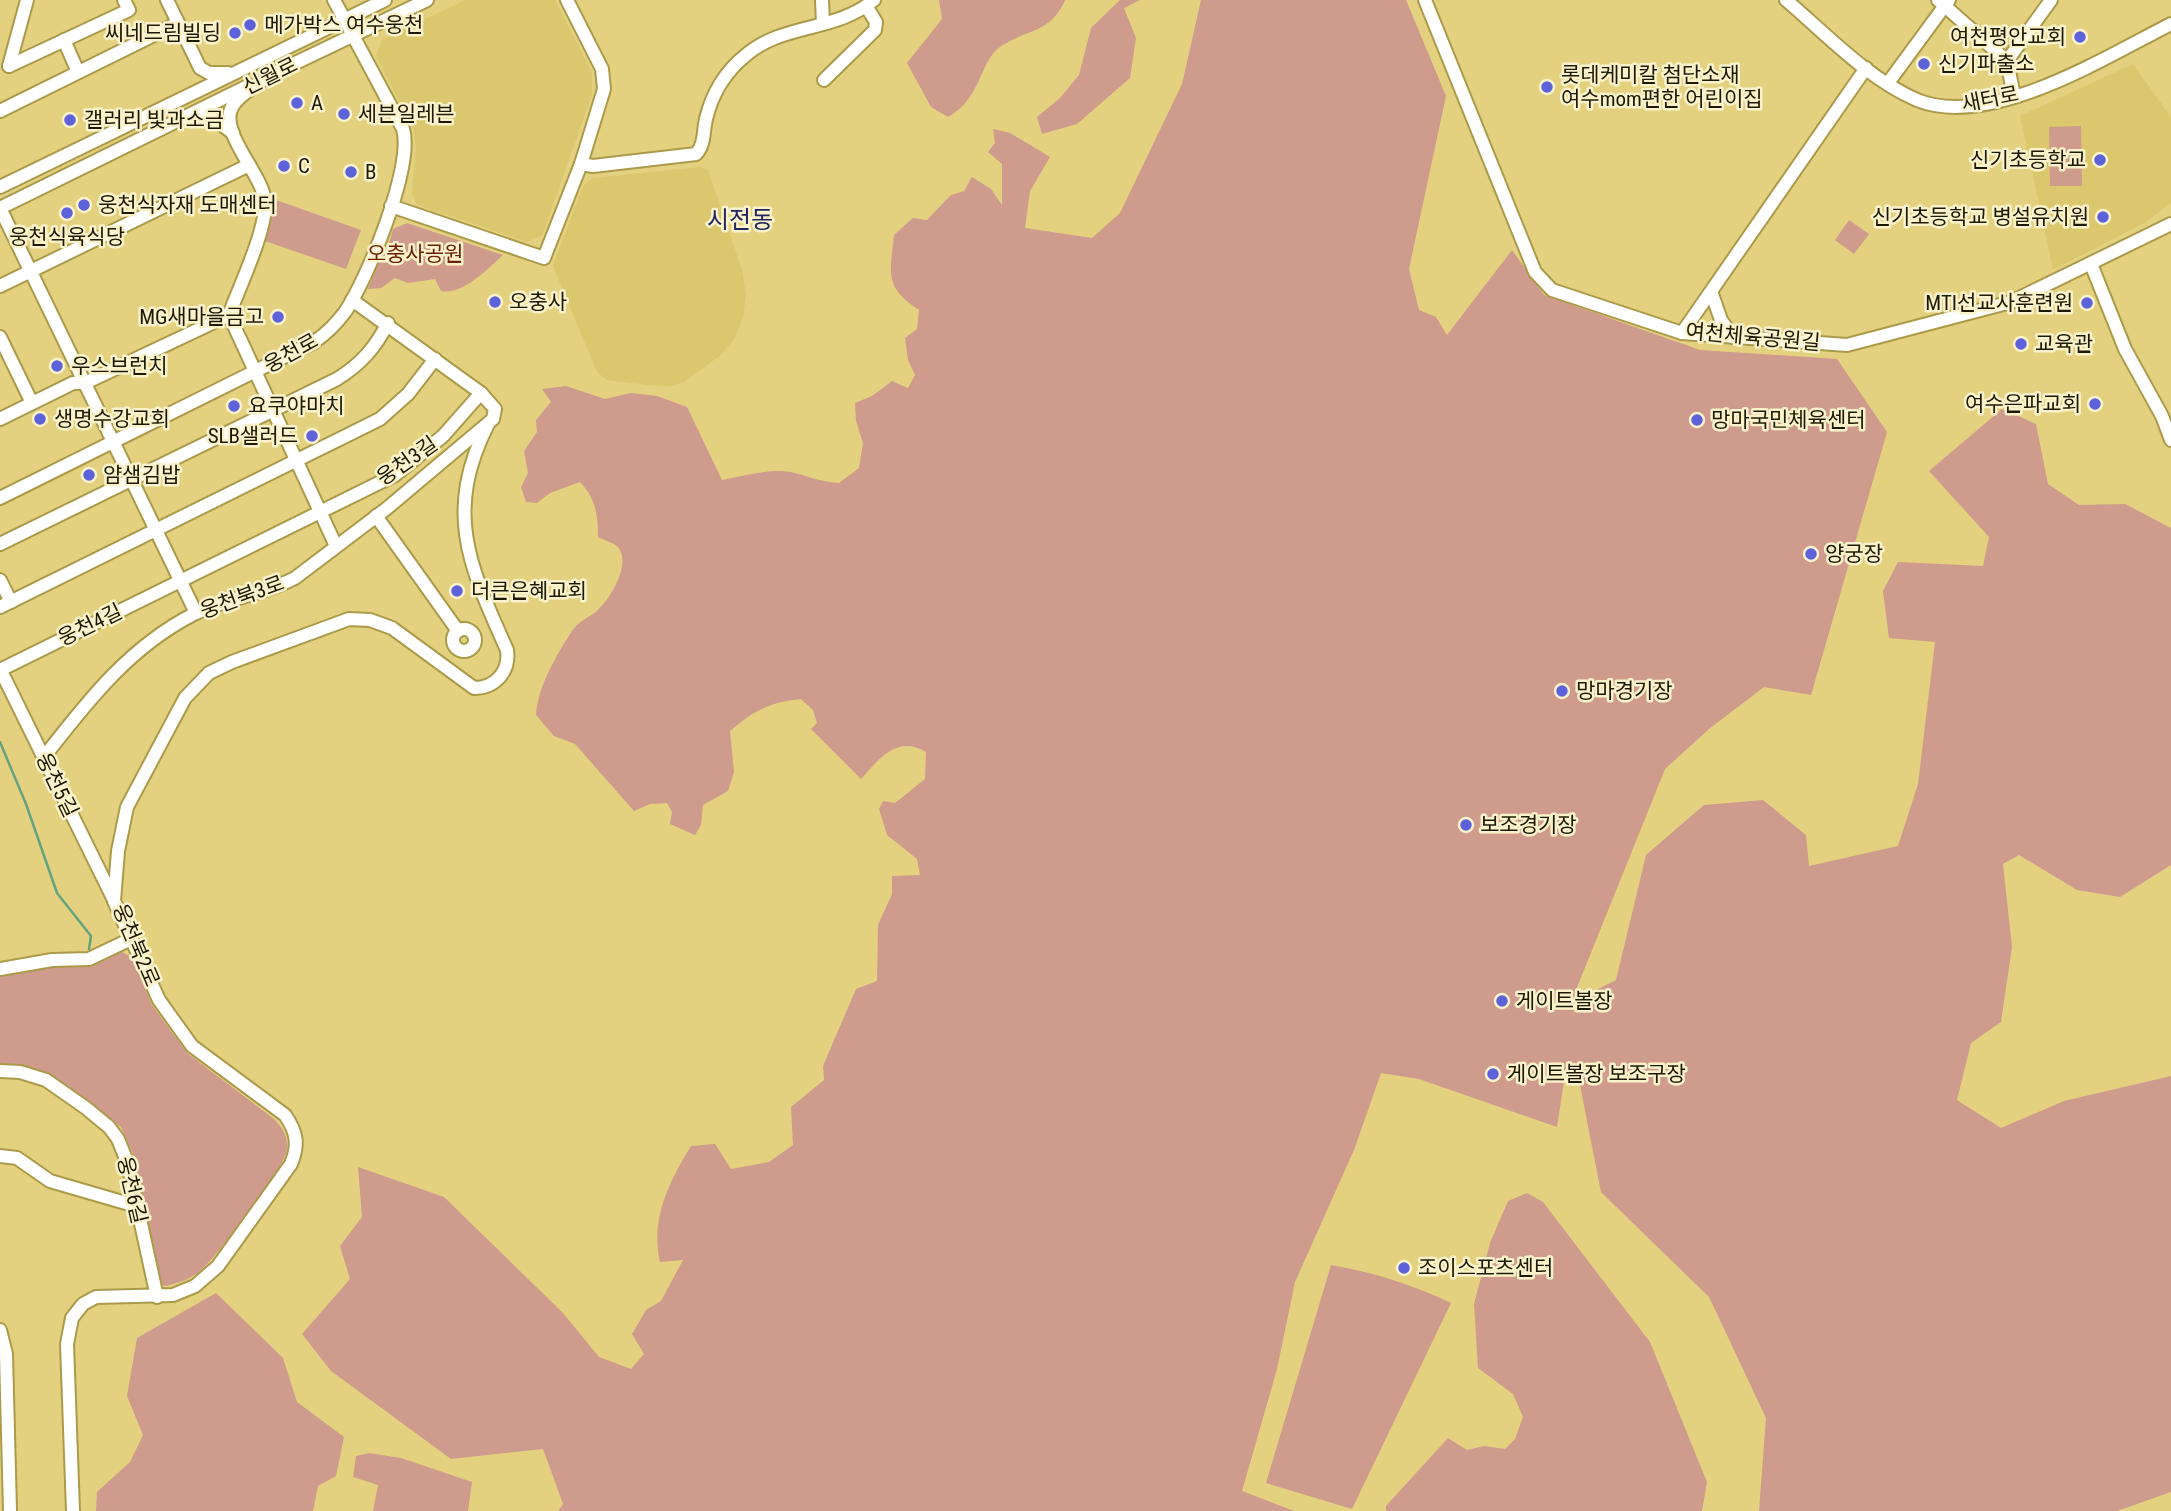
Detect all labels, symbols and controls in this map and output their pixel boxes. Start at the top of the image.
place label: 메가박스 여수웅천 [264,13,423,37]
marker: 메가박스 여수웅천 [242,17,258,33]
place label: 씨네드림빌딩 [105,21,221,45]
marker: 씨네드림빌딩 [227,25,243,41]
place label: 여천평안교회 [1950,25,2066,49]
marker: 여천평안교회 [2072,29,2088,45]
place label: 신기파출소 [1938,52,2035,76]
street label: 신월로 [239,53,301,99]
marker: 신기파출소 [1916,56,1932,72]
place label: 롯데케미칼 첨단소재 여수mom편한 어린이집 [1561,63,1763,111]
marker: 롯데케미칼 첨단소재 여수mom편한 어린이집 [1539,79,1555,95]
street label: 새터로 [1959,82,2021,116]
place label: A [311,91,323,115]
marker: A [289,95,305,111]
place label: 세븐일레븐 [358,102,455,126]
marker: 세븐일레븐 [336,106,352,122]
place label: 갤러리 빛과소금 [84,108,224,132]
marker: 갤러리 빛과소금 [62,112,78,128]
place label: 신기초등학교 [1970,148,2086,172]
marker: 신기초등학교 [2092,152,2108,168]
place label: C [298,154,310,178]
marker: C [276,158,292,174]
place label: B [365,160,376,184]
marker: B [343,164,359,180]
place label: 웅천식자재 도매센터 [98,193,277,217]
marker: 웅천식자재 도매센터 [76,197,92,213]
marker: 웅천식육식당 [59,205,75,221]
place label: 신기초등학교 병설유치원 [1872,205,2089,229]
district label: 시전동 [707,206,773,234]
marker: 신기초등학교 병설유치원 [2095,209,2111,225]
place label: 웅천식육식당 [9,225,125,249]
park label: 오충사공원 [367,242,463,266]
place label: 오충사 [509,290,567,314]
place label: MTI선교사훈련원 [1925,291,2073,315]
marker: 오충사 [487,294,503,310]
marker: MTI선교사훈련원 [2079,295,2095,311]
place label: MG새마을금고 [139,305,264,329]
marker: MG새마을금고 [270,309,286,325]
street label: 여천체육공원길 [1685,319,1821,355]
street label: 웅천로 [260,328,322,378]
place label: 교육관 [2035,332,2093,356]
marker: 교육관 [2013,336,2029,352]
place label: 우스브런치 [71,354,168,378]
marker: 우스브런치 [49,358,65,374]
place label: 여수은파교회 [1965,392,2081,416]
place label: 요쿠야마치 [248,394,345,418]
marker: 여수은파교회 [2087,396,2103,412]
marker: 요쿠야마치 [226,398,242,414]
place label: 생명수강교회 [54,407,170,431]
place label: 망마국민체육센터 [1711,408,1866,432]
marker: 생명수강교회 [32,411,48,427]
marker: 망마국민체육센터 [1689,412,1705,428]
place label: SLB샐러드 [208,424,298,448]
marker: SLB샐러드 [304,428,320,444]
street label: 웅천3길 [372,432,442,490]
place label: 얌샘김밥 [103,463,180,487]
marker: 얌샘김밥 [81,467,97,483]
place label: 양궁장 [1825,542,1883,566]
marker: 양궁장 [1803,546,1819,562]
street label: 웅천북3로 [197,571,287,623]
place label: 더큰은혜교회 [471,579,587,603]
marker: 더큰은혜교회 [449,583,465,599]
street label: 웅천4길 [54,599,126,651]
place label: 망마경기장 [1576,679,1673,703]
marker: 망마경기장 [1554,683,1570,699]
street label: 웅천5길 [31,749,83,821]
place label: 보조경기장 [1480,813,1577,837]
marker: 보조경기장 [1458,817,1474,833]
street label: 웅천북2로 [108,900,164,990]
place label: 게이트볼장 [1516,989,1613,1013]
marker: 게이트볼장 [1494,993,1510,1009]
place label: 게이트볼장 보조구장 [1507,1062,1686,1086]
marker: 게이트볼장 보조구장 [1485,1066,1501,1082]
street label: 웅천6길 [113,1154,151,1226]
place label: 조이스포츠센터 [1418,1256,1553,1280]
marker: 조이스포츠센터 [1396,1260,1412,1276]

